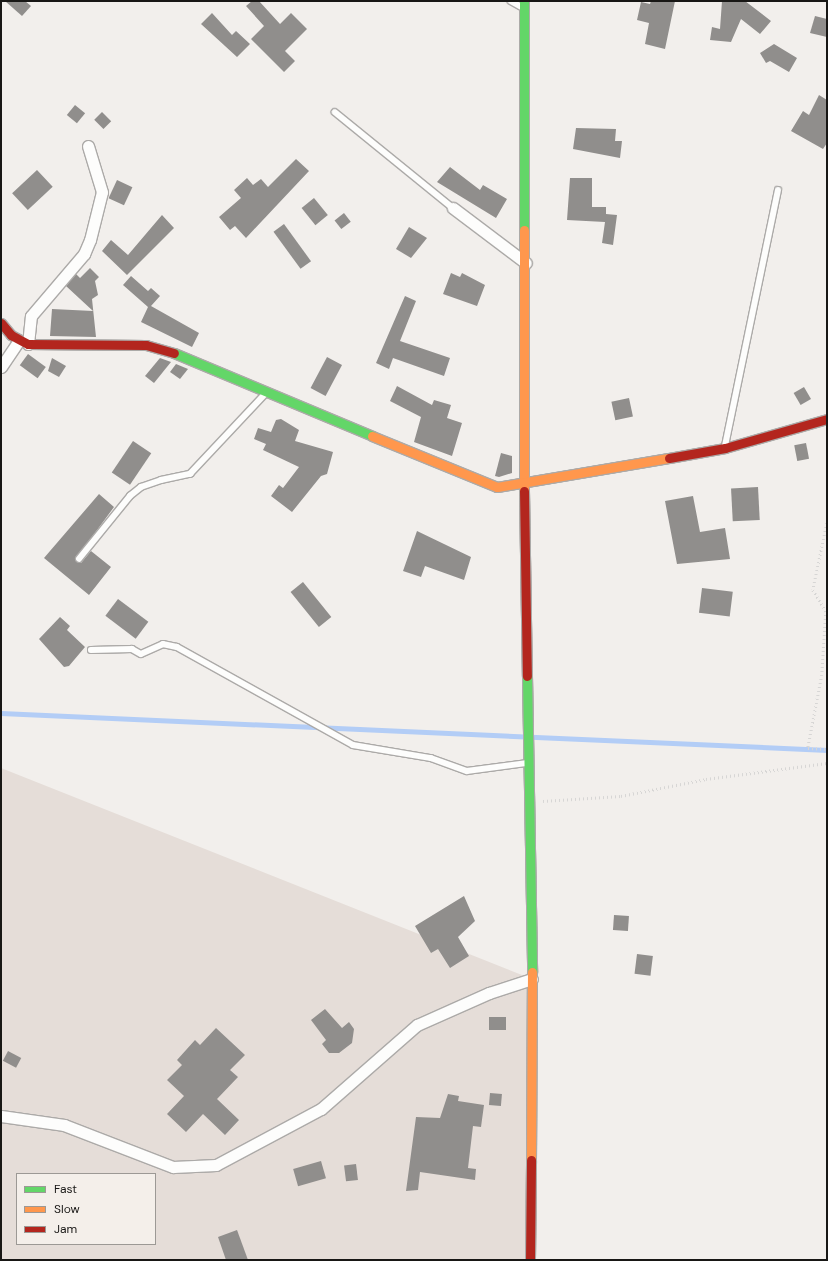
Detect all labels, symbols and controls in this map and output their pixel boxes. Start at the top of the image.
legend [16,1173,156,1245]
text: Fast [54,1181,77,1197]
text: Slow [54,1201,80,1217]
text: Jam [54,1221,77,1237]

